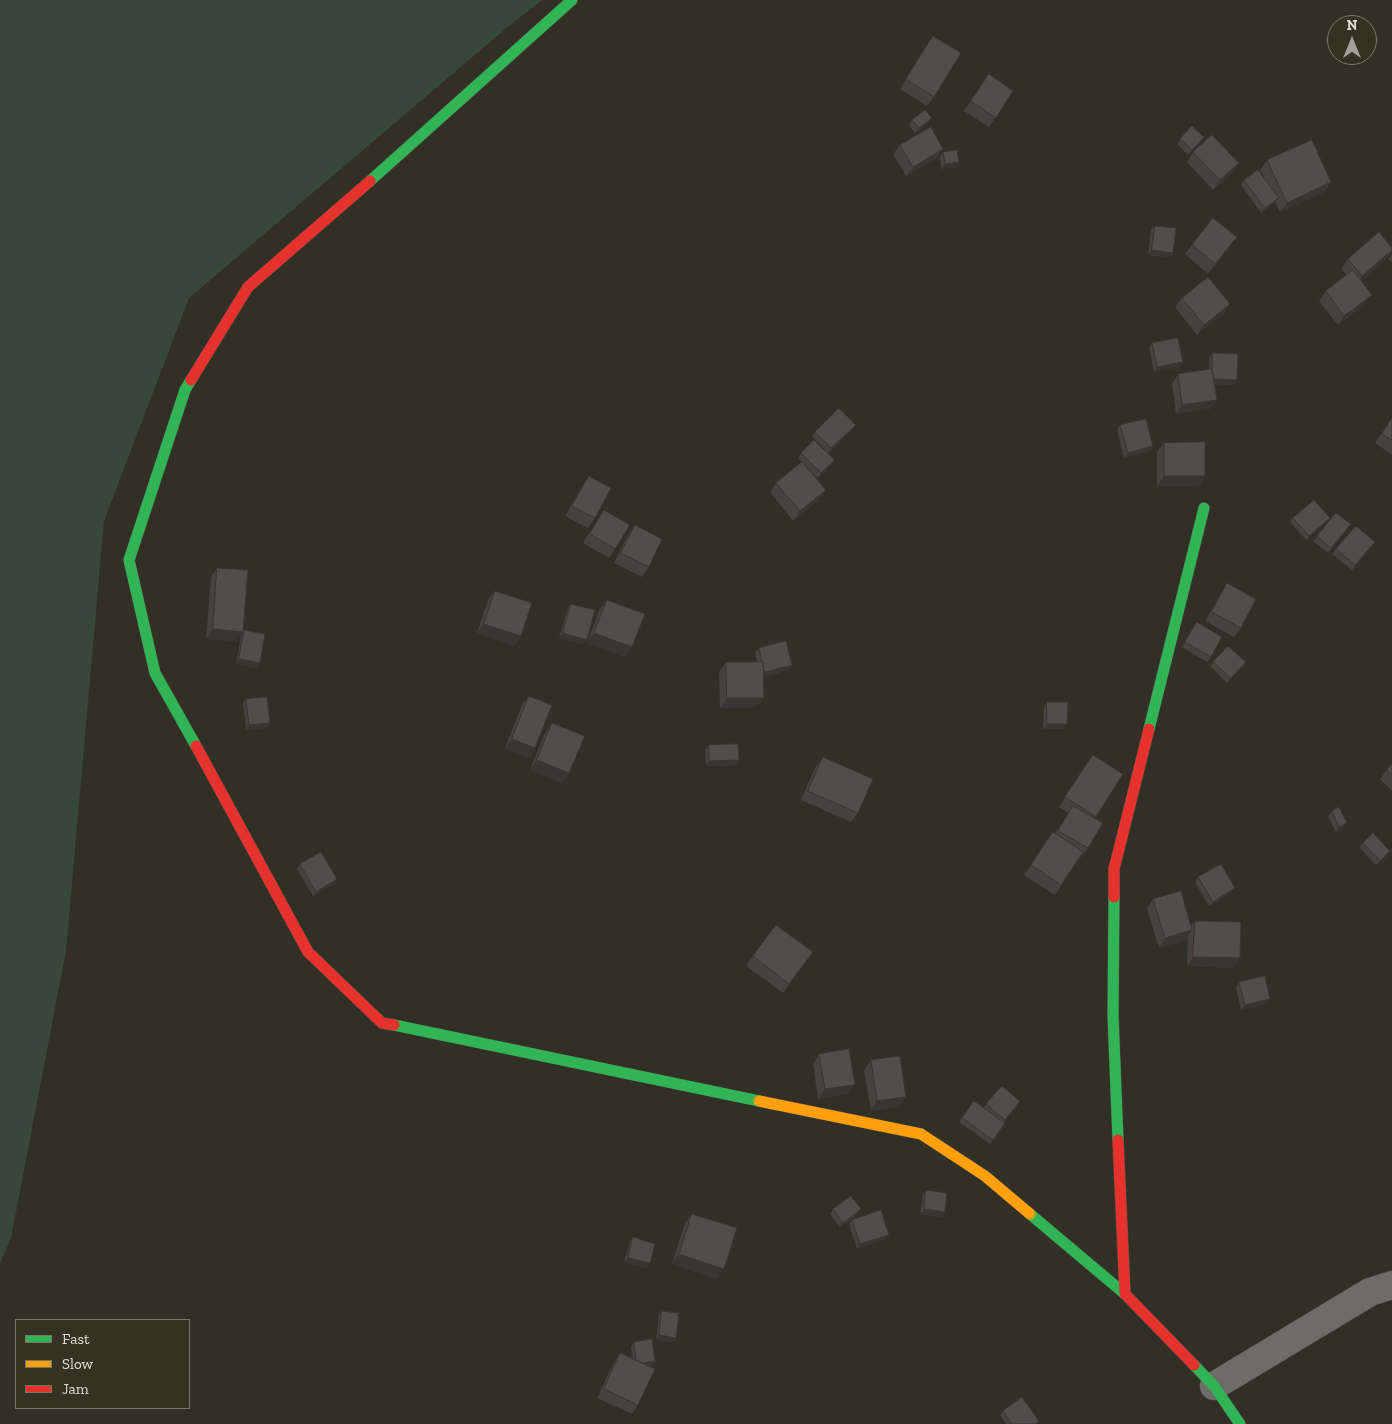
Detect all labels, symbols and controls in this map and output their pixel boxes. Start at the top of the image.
north arrow [1327,15,1377,65]
text: N [1347,17,1357,34]
legend [15,1319,190,1409]
text: Fast [62,1330,90,1348]
text: Slow [62,1355,93,1373]
text: Jam [62,1380,89,1398]

